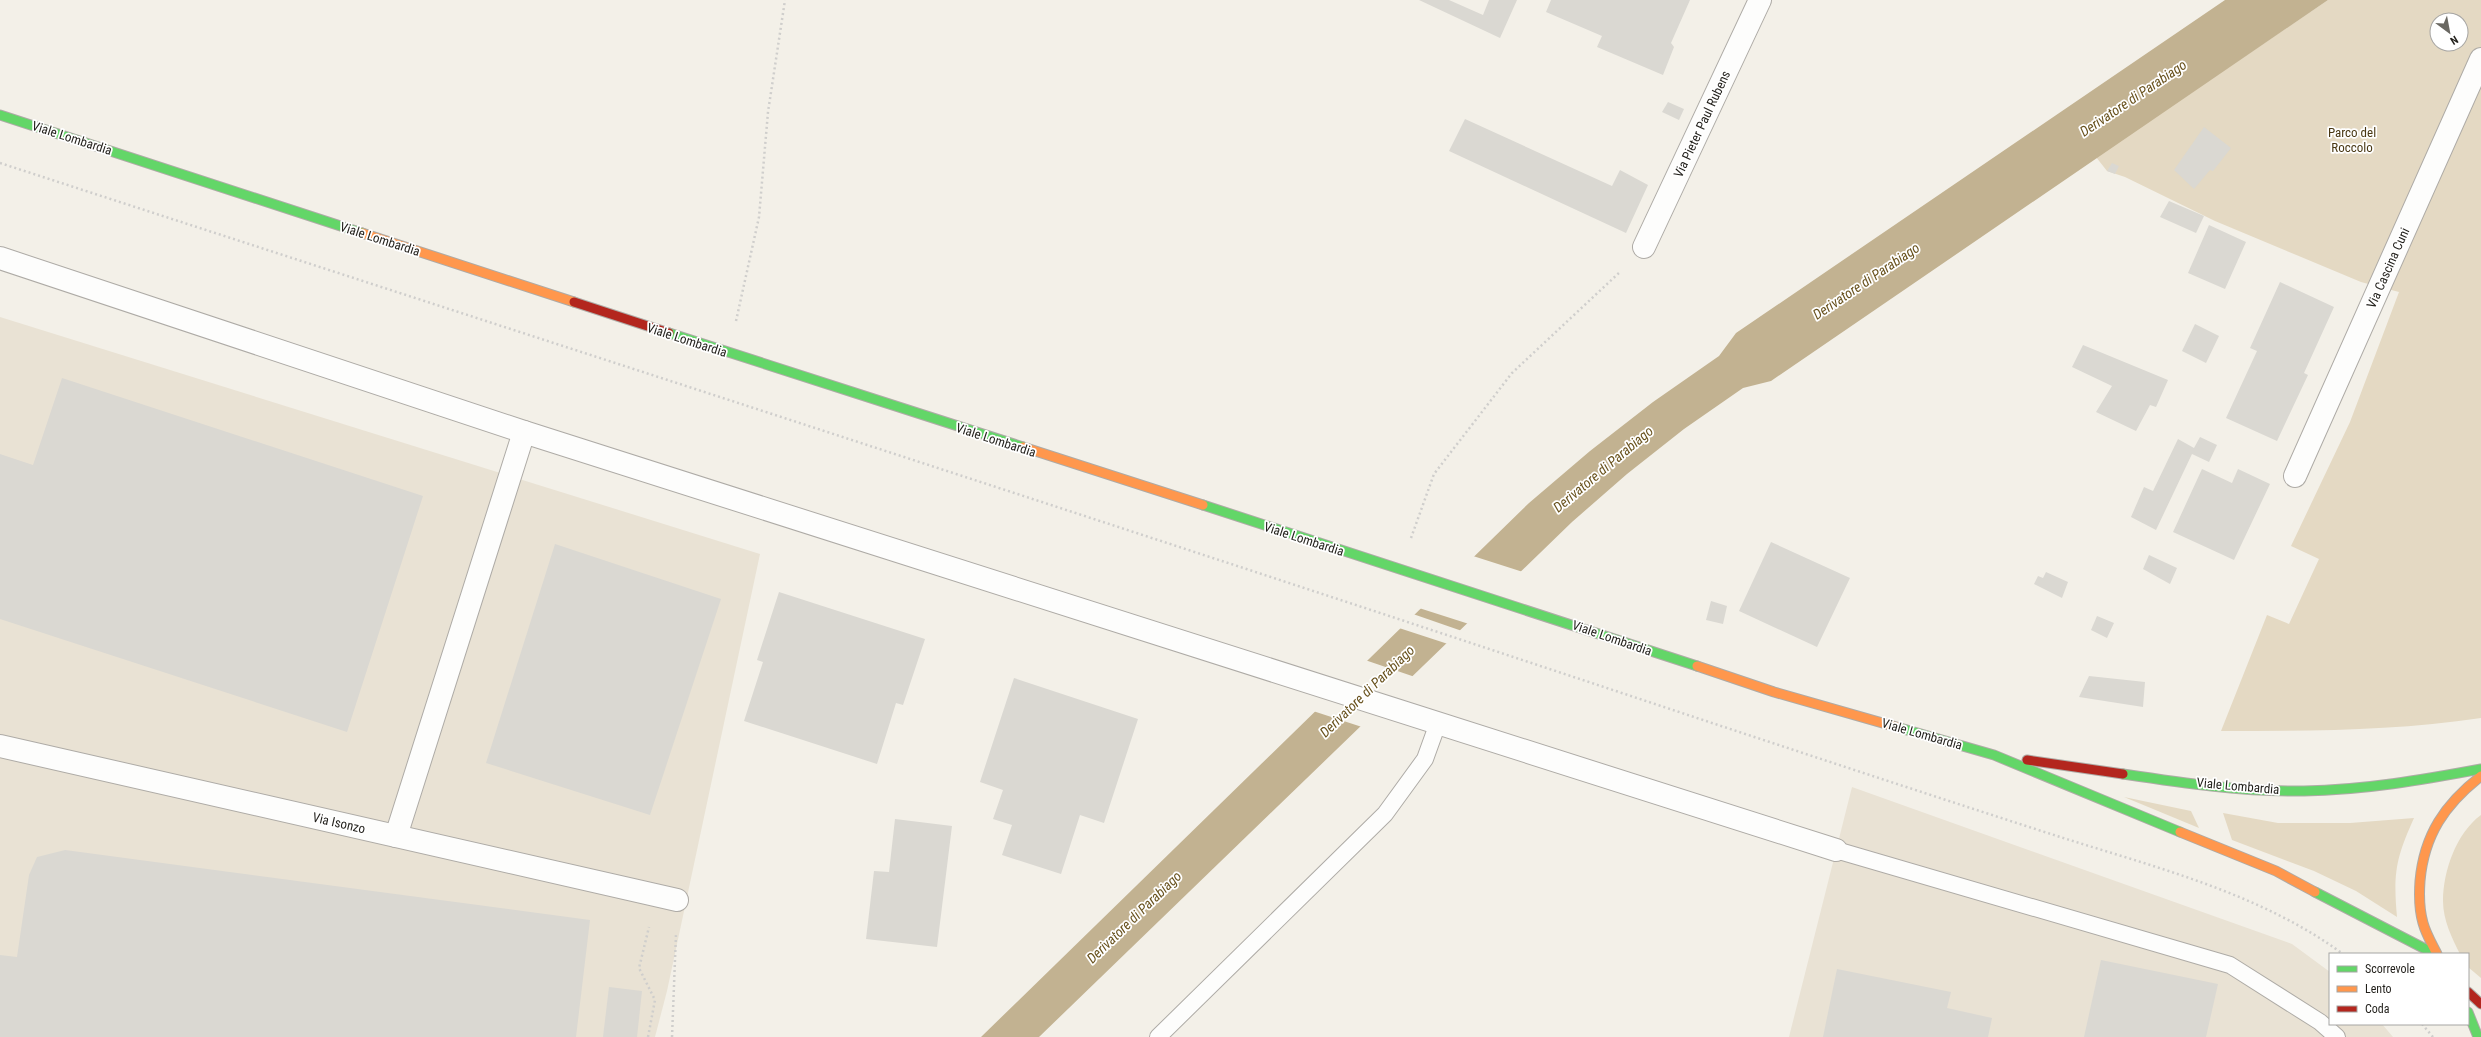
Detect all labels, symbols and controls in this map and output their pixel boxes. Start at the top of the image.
north arrow [2429,12,2469,52]
text: N [2448,33,2460,47]
water label: Derivatore di Parabiago [2077,56,2189,140]
street label: Via Pieter Paul Rubens [1671,68,1733,180]
street label: Viale Lombardia [30,118,114,158]
park label: Parco del Roccolo [2328,125,2376,155]
street label: Viale Lombardia [338,219,422,259]
street label: Via Cascina Cuni [2364,225,2412,311]
water label: Derivatore di Parabiago [1810,239,1922,323]
street label: Viale Lombardia [645,320,729,360]
street label: Viale Lombardia [954,420,1038,460]
water label: Derivatore di Parabiago [1550,423,1656,515]
street label: Viale Lombardia [1262,519,1346,559]
street label: Viale Lombardia [1570,617,1654,659]
water label: Derivatore di Parabiago [1316,642,1418,740]
street label: Viale Lombardia [1880,715,1964,753]
street label: Viale Lombardia [2196,775,2280,797]
street label: Via Isonzo [311,810,367,836]
water label: Derivatore di Parabiago [1083,868,1185,966]
legend [2329,953,2469,1025]
text: Scorrevole [2365,962,2415,976]
text: Lento [2365,982,2392,996]
text: Coda [2365,1002,2390,1016]

